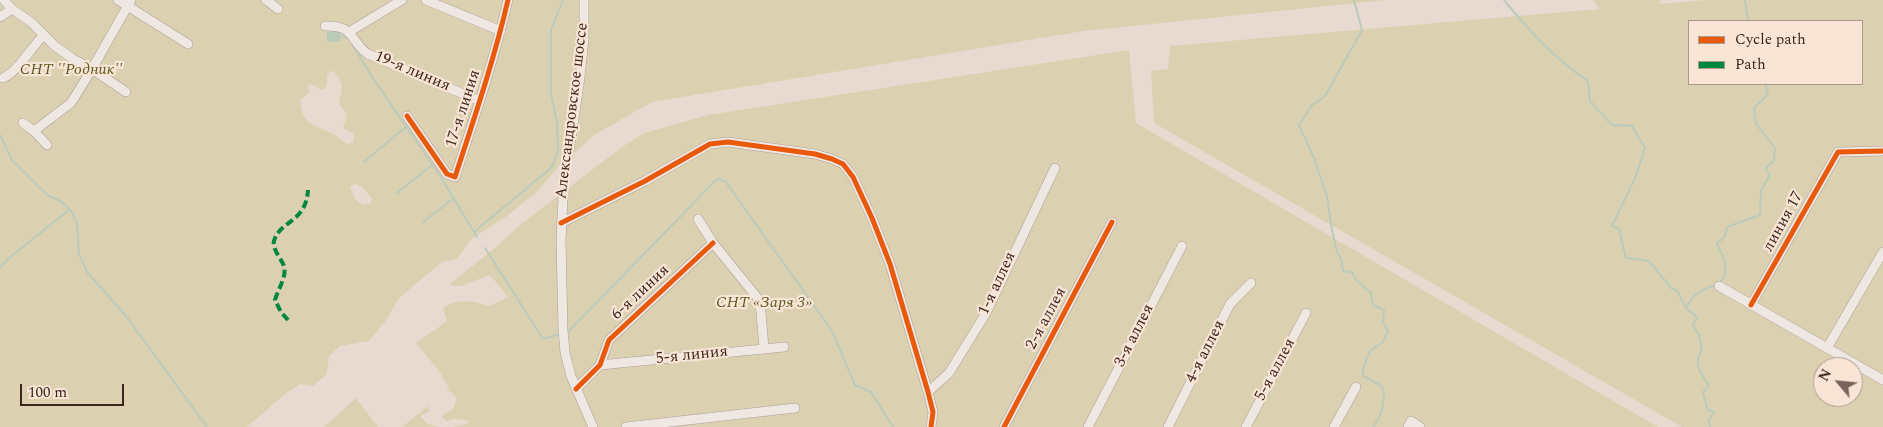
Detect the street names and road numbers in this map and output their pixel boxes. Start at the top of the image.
street label: Александровское шоссе [553,22,593,200]
street label: 19-я линия [371,47,453,97]
street label: 17-я линия [442,68,486,150]
street label: линия 17 [1760,189,1808,255]
street label: 1-я аллея [975,249,1021,319]
street label: 6-я линия [608,261,674,325]
street label: 2-я аллея [1023,285,1071,353]
street label: 3-я аллея [1111,301,1159,371]
street label: 4-я аллея [1182,317,1230,387]
street label: 5-я аллея [1252,336,1300,404]
street label: 5-я линия [655,343,729,369]

